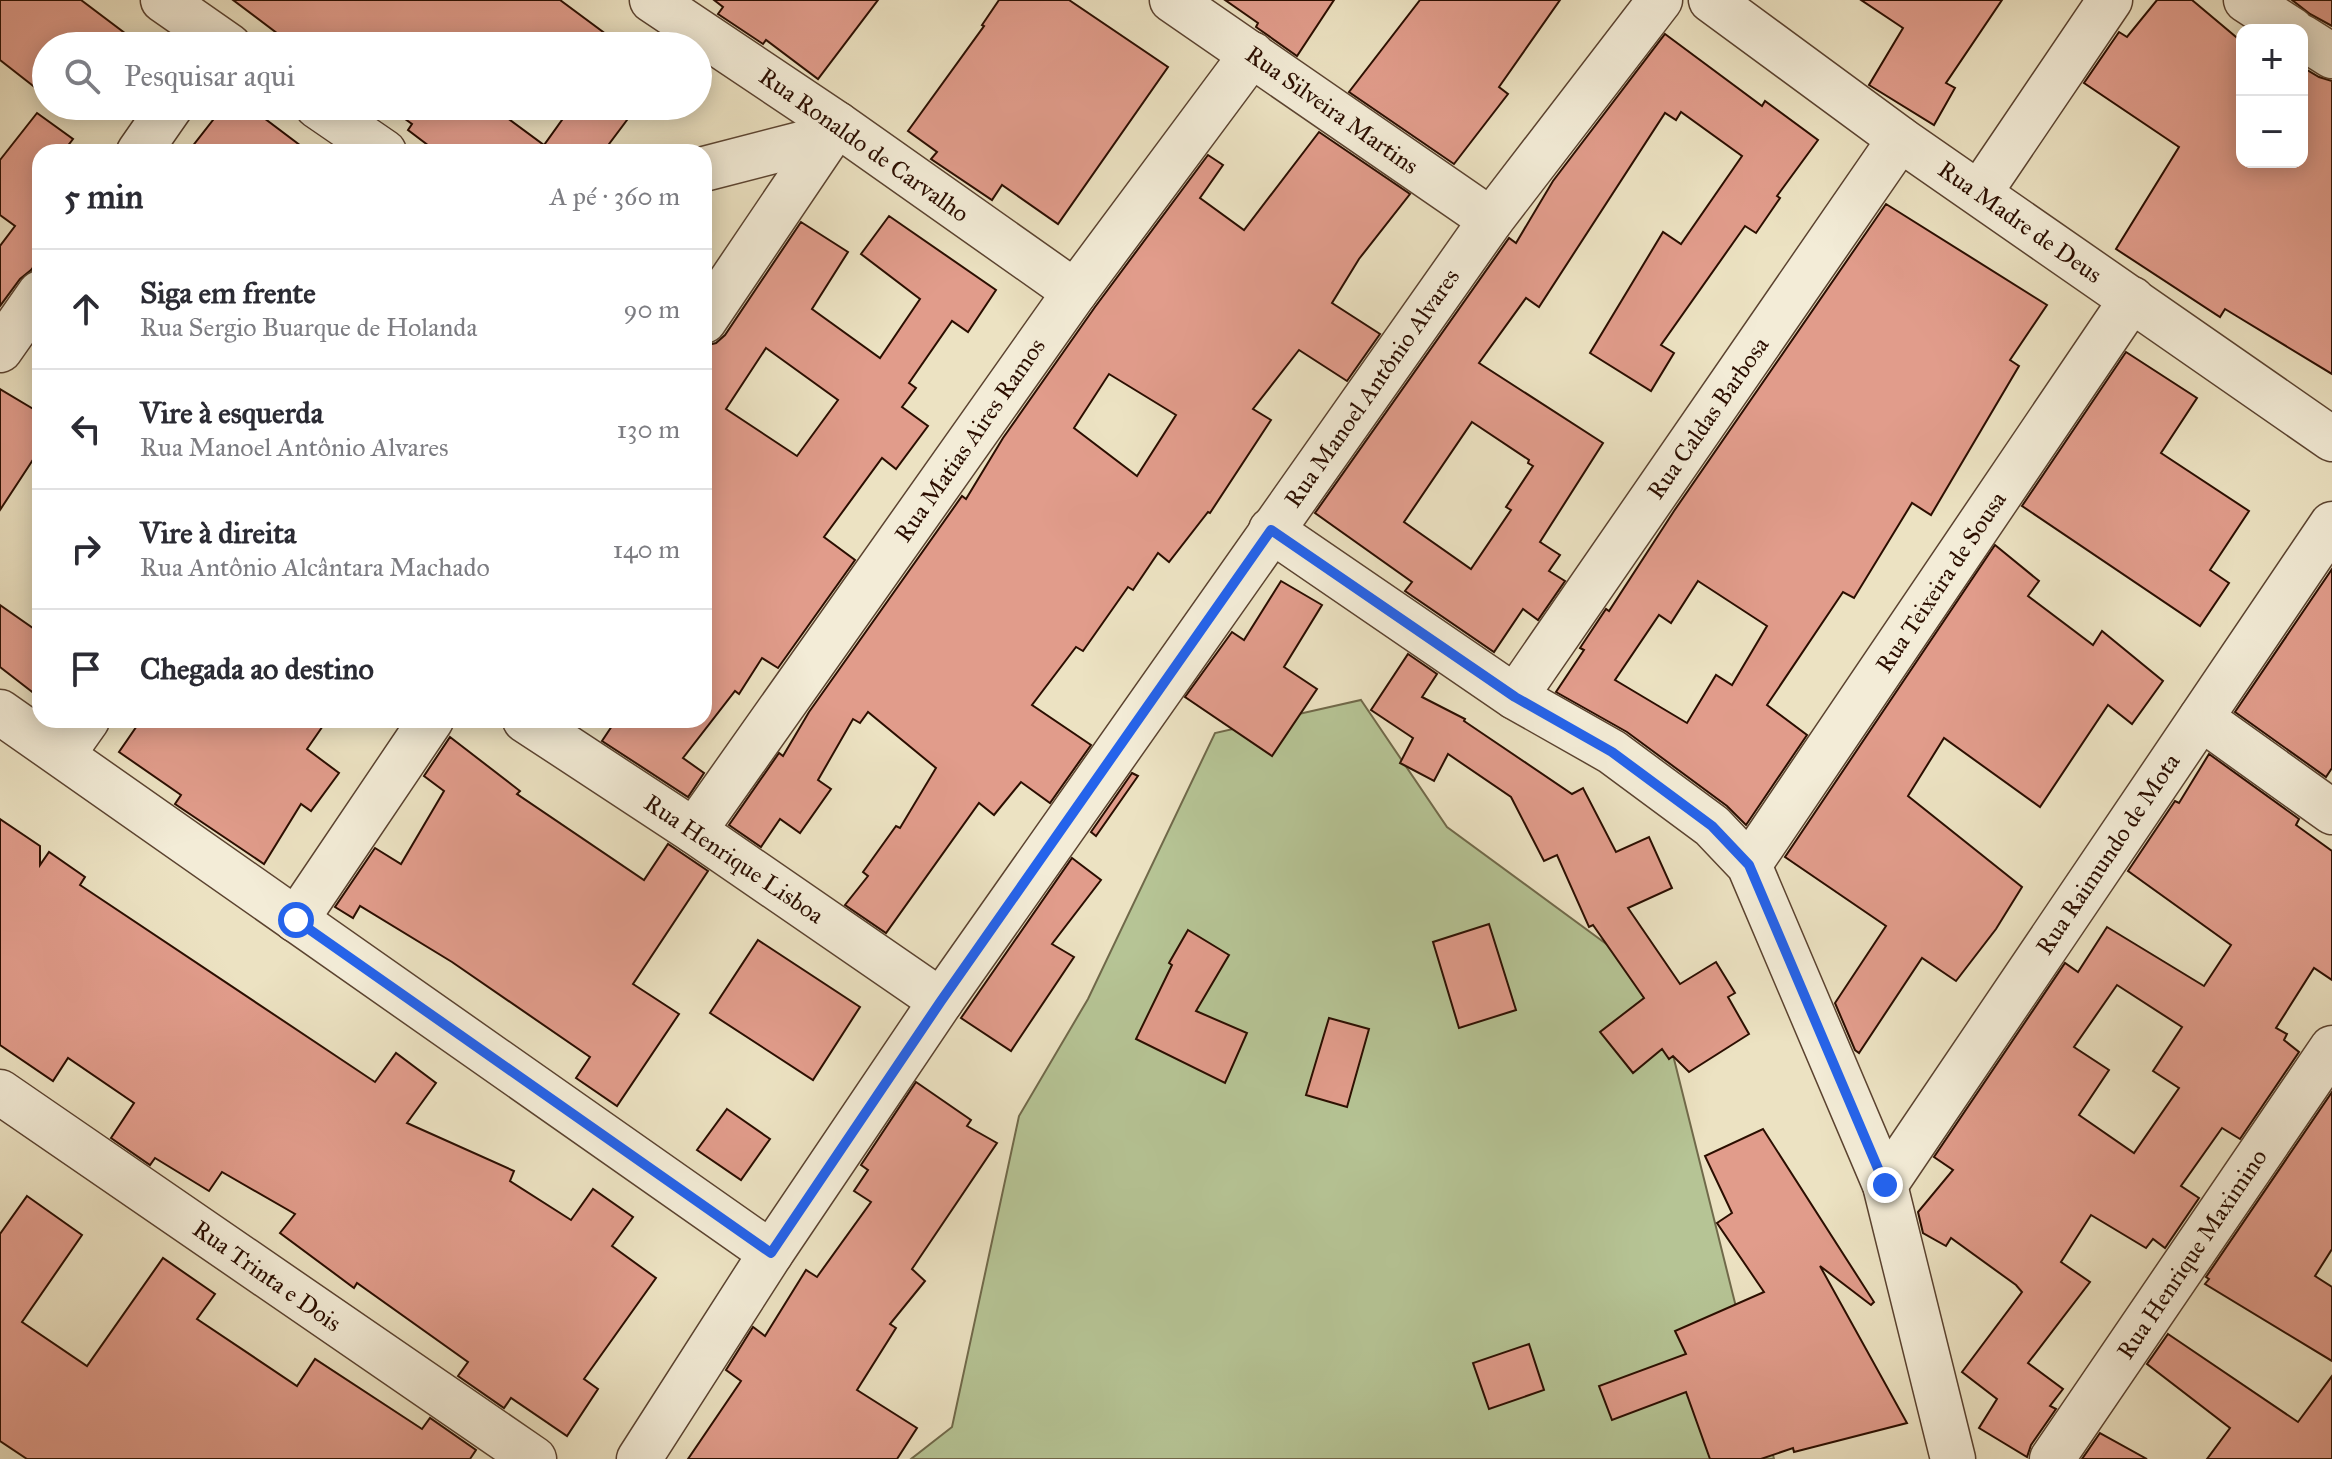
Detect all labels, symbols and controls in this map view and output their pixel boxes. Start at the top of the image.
map controls [2236,24,2308,168]
button: + [2236,24,2308,96]
search box [32,32,712,120]
street label: Rua Silveira Martins [1240,39,1424,181]
icon: search [60,54,104,98]
text: Pesquisar aqui [124,58,295,94]
street label: Rua Ronaldo de Carvalho [753,61,975,229]
button: − [2236,96,2308,168]
street label: Rua Madre de Deus [1932,154,2108,290]
text: 5 min [64,176,143,217]
text: A pé · 360 m [550,180,680,212]
street label: Rua Manoel Antônio Alvares [1278,263,1466,513]
text: Siga em frente [140,275,316,311]
icon: ahead [64,287,108,331]
text: 90 m [623,293,680,325]
text: Rua Sergio Buarque de Holanda [140,311,477,343]
street label: Rua Caldas Barbosa [1641,330,1776,505]
street label: Rua Matias Aires Ramos [888,332,1052,548]
text: Vire à esquerda [140,395,323,431]
icon: left [64,407,108,451]
text: 130 m [617,413,680,445]
text: Rua Manoel Antônio Alvares [140,431,449,463]
street label: Rua Teixeira de Sousa [1869,485,2013,678]
text: Vire à direita [140,515,296,551]
icon: right [64,527,108,571]
text: 140 m [613,533,680,565]
text: Rua Antônio Alcântara Machado [140,551,490,583]
icon: arrive [64,647,108,691]
text: Chegada ao destino [140,651,374,687]
street label: Rua Raimundo de Mota [2030,747,2187,960]
street label: Rua Henrique Lisboa [638,788,830,931]
route start [278,902,314,938]
street label: Rua Henrique Maximino [2110,1143,2274,1365]
route end [1867,1167,1903,1203]
street label: Rua Trinta e Dois [187,1214,347,1338]

